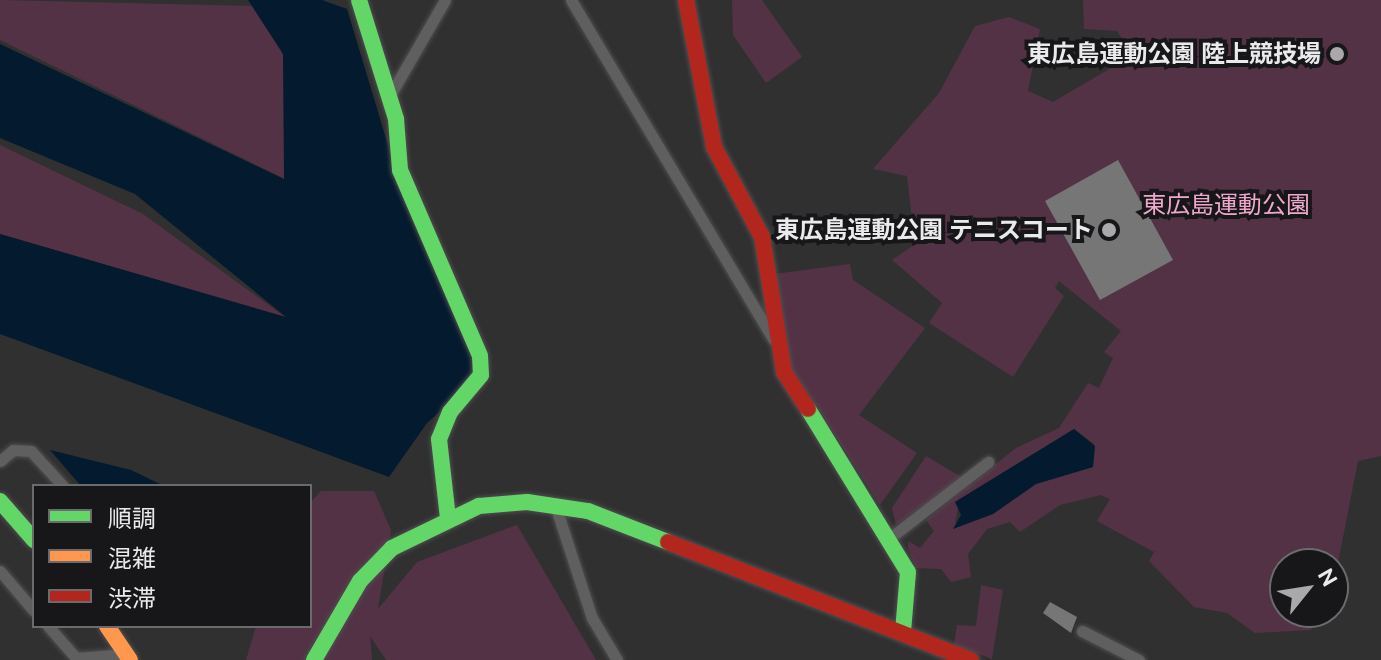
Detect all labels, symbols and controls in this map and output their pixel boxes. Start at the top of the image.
place label: 東広島運動公園 陸上競技場 [1027,40,1321,68]
marker: 東広島運動公園 陸上競技場 [1328,45,1346,63]
park label: 東広島運動公園 [1142,191,1310,219]
place label: 東広島運動公園 テニスコート [775,216,1093,244]
marker: 東広島運動公園 テニスコート [1100,221,1118,239]
legend [32,484,312,628]
text: 順調 [108,505,156,532]
text: 混雑 [108,545,156,572]
north arrow [1269,548,1349,628]
text: N [1314,563,1343,590]
text: 渋滞 [108,585,156,612]

